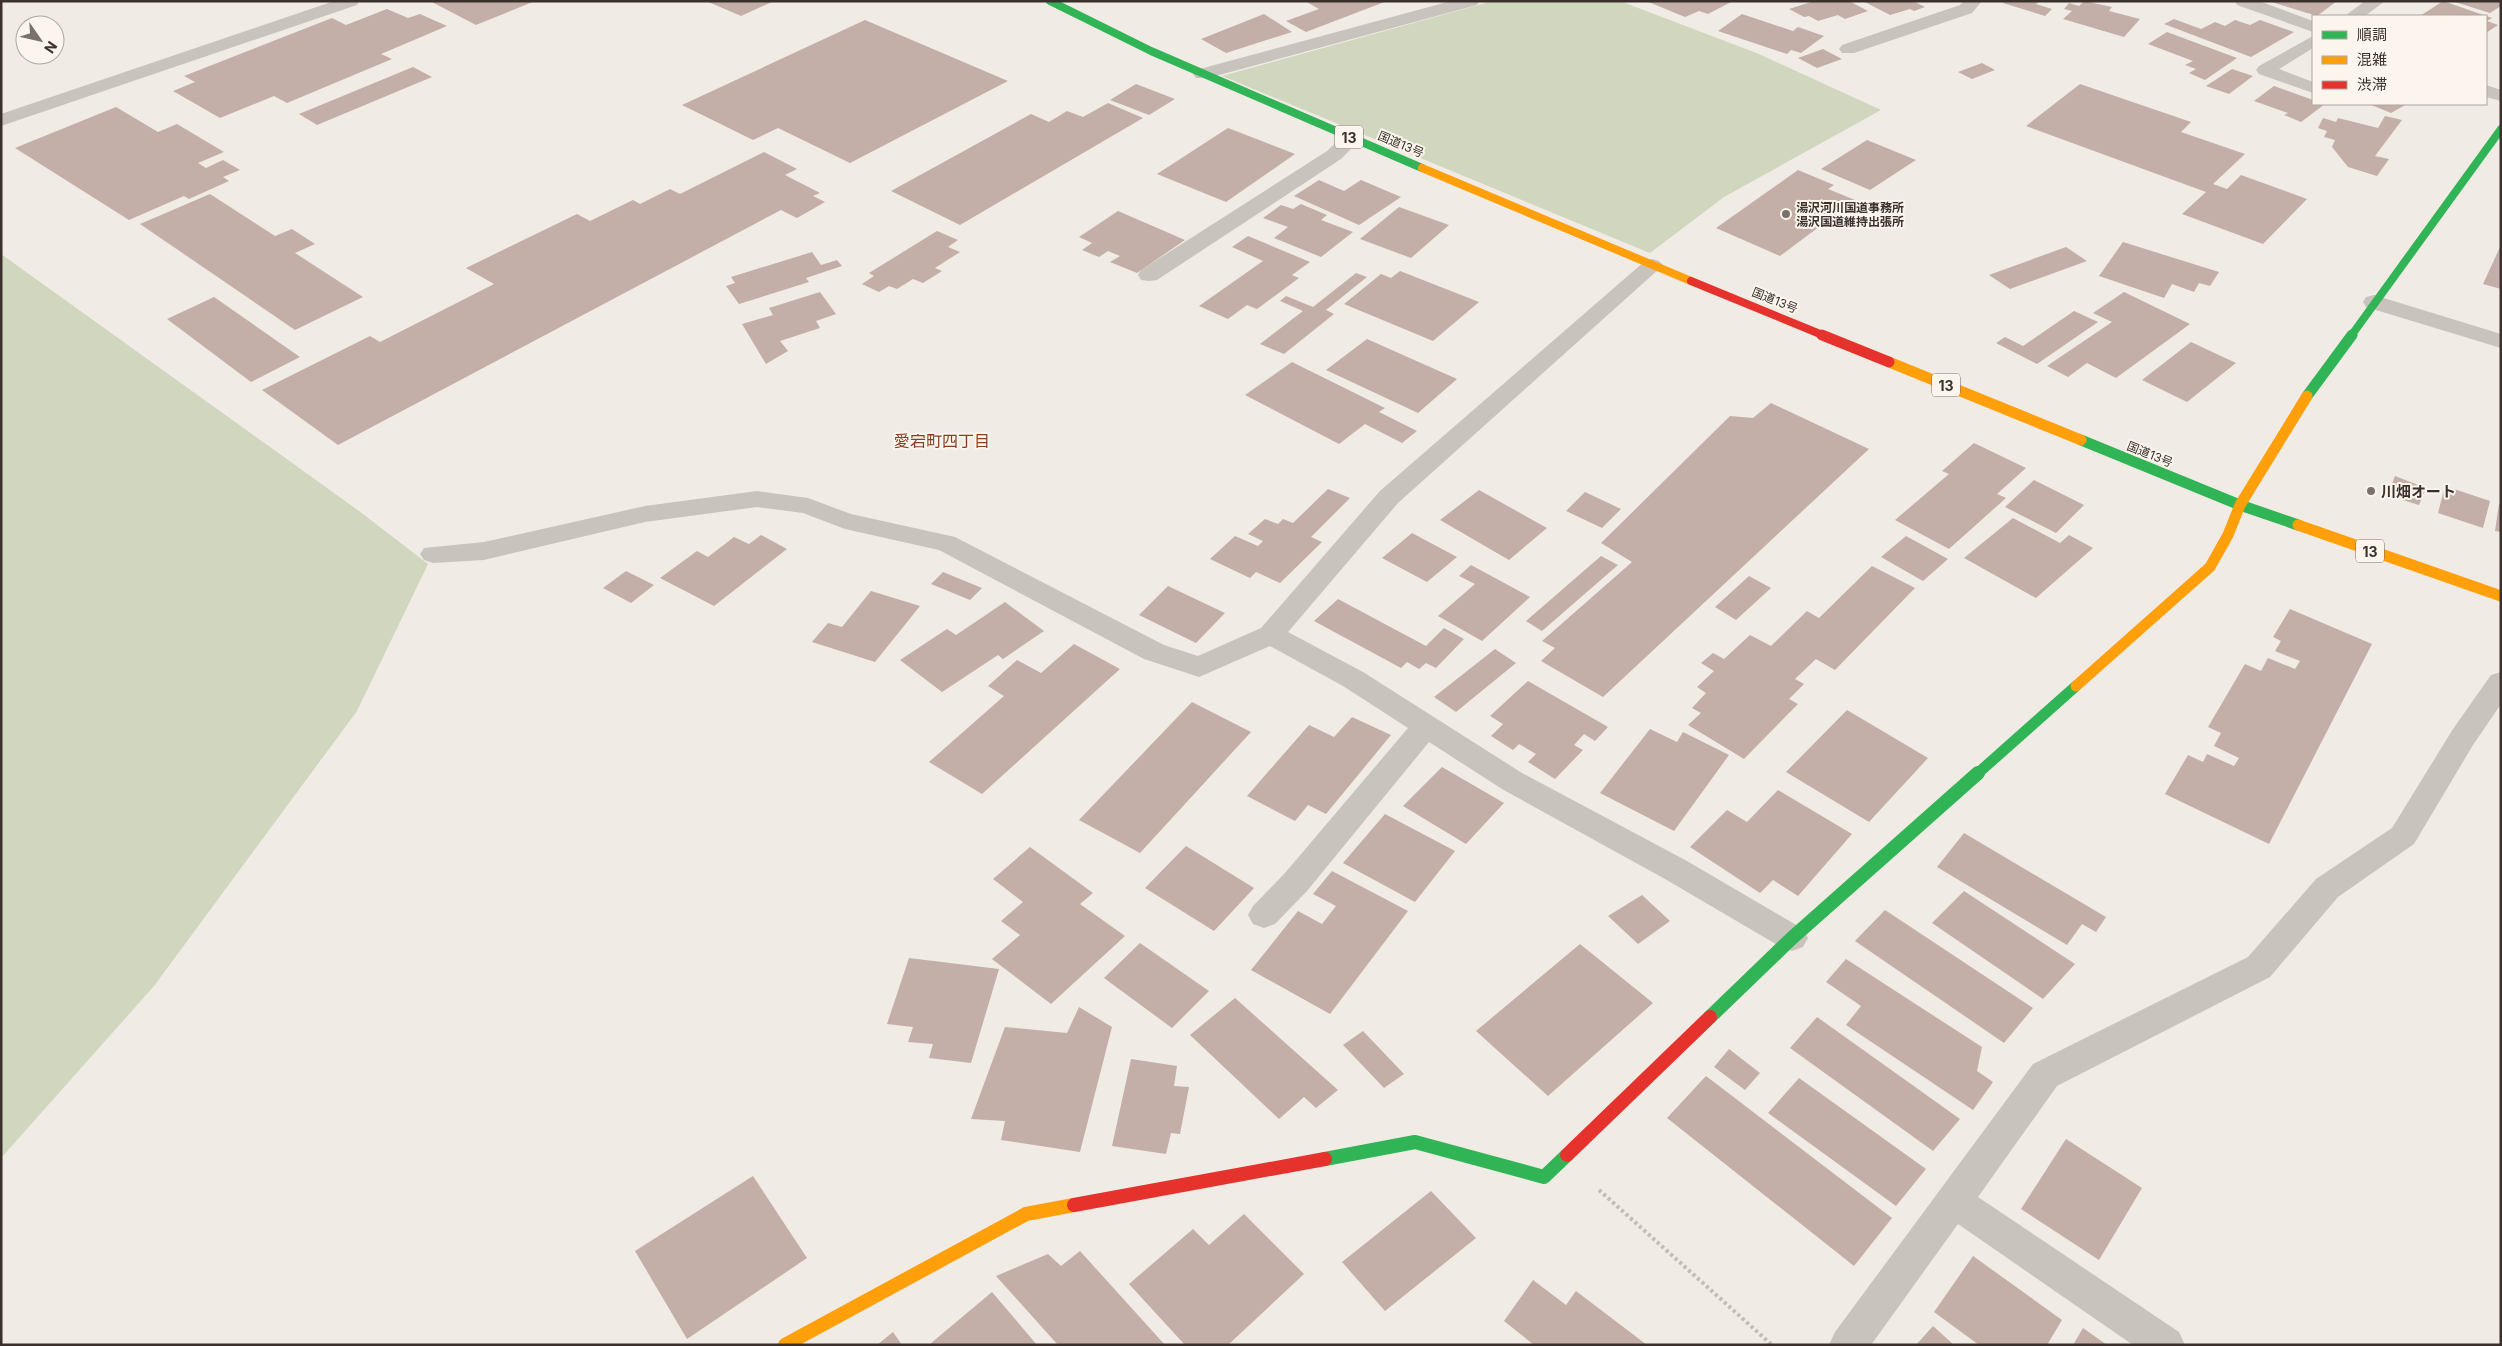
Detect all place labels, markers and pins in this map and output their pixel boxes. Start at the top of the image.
place label: 湯沢河川国道事務所 湯沢国道維持出張所 [1796,200,1904,229]
marker: 湯沢河川国道事務所 湯沢国道維持出張所 [1780,208,1792,220]
place label: 川畑オート [2381,482,2456,501]
marker: 川畑オート [2365,485,2377,497]

